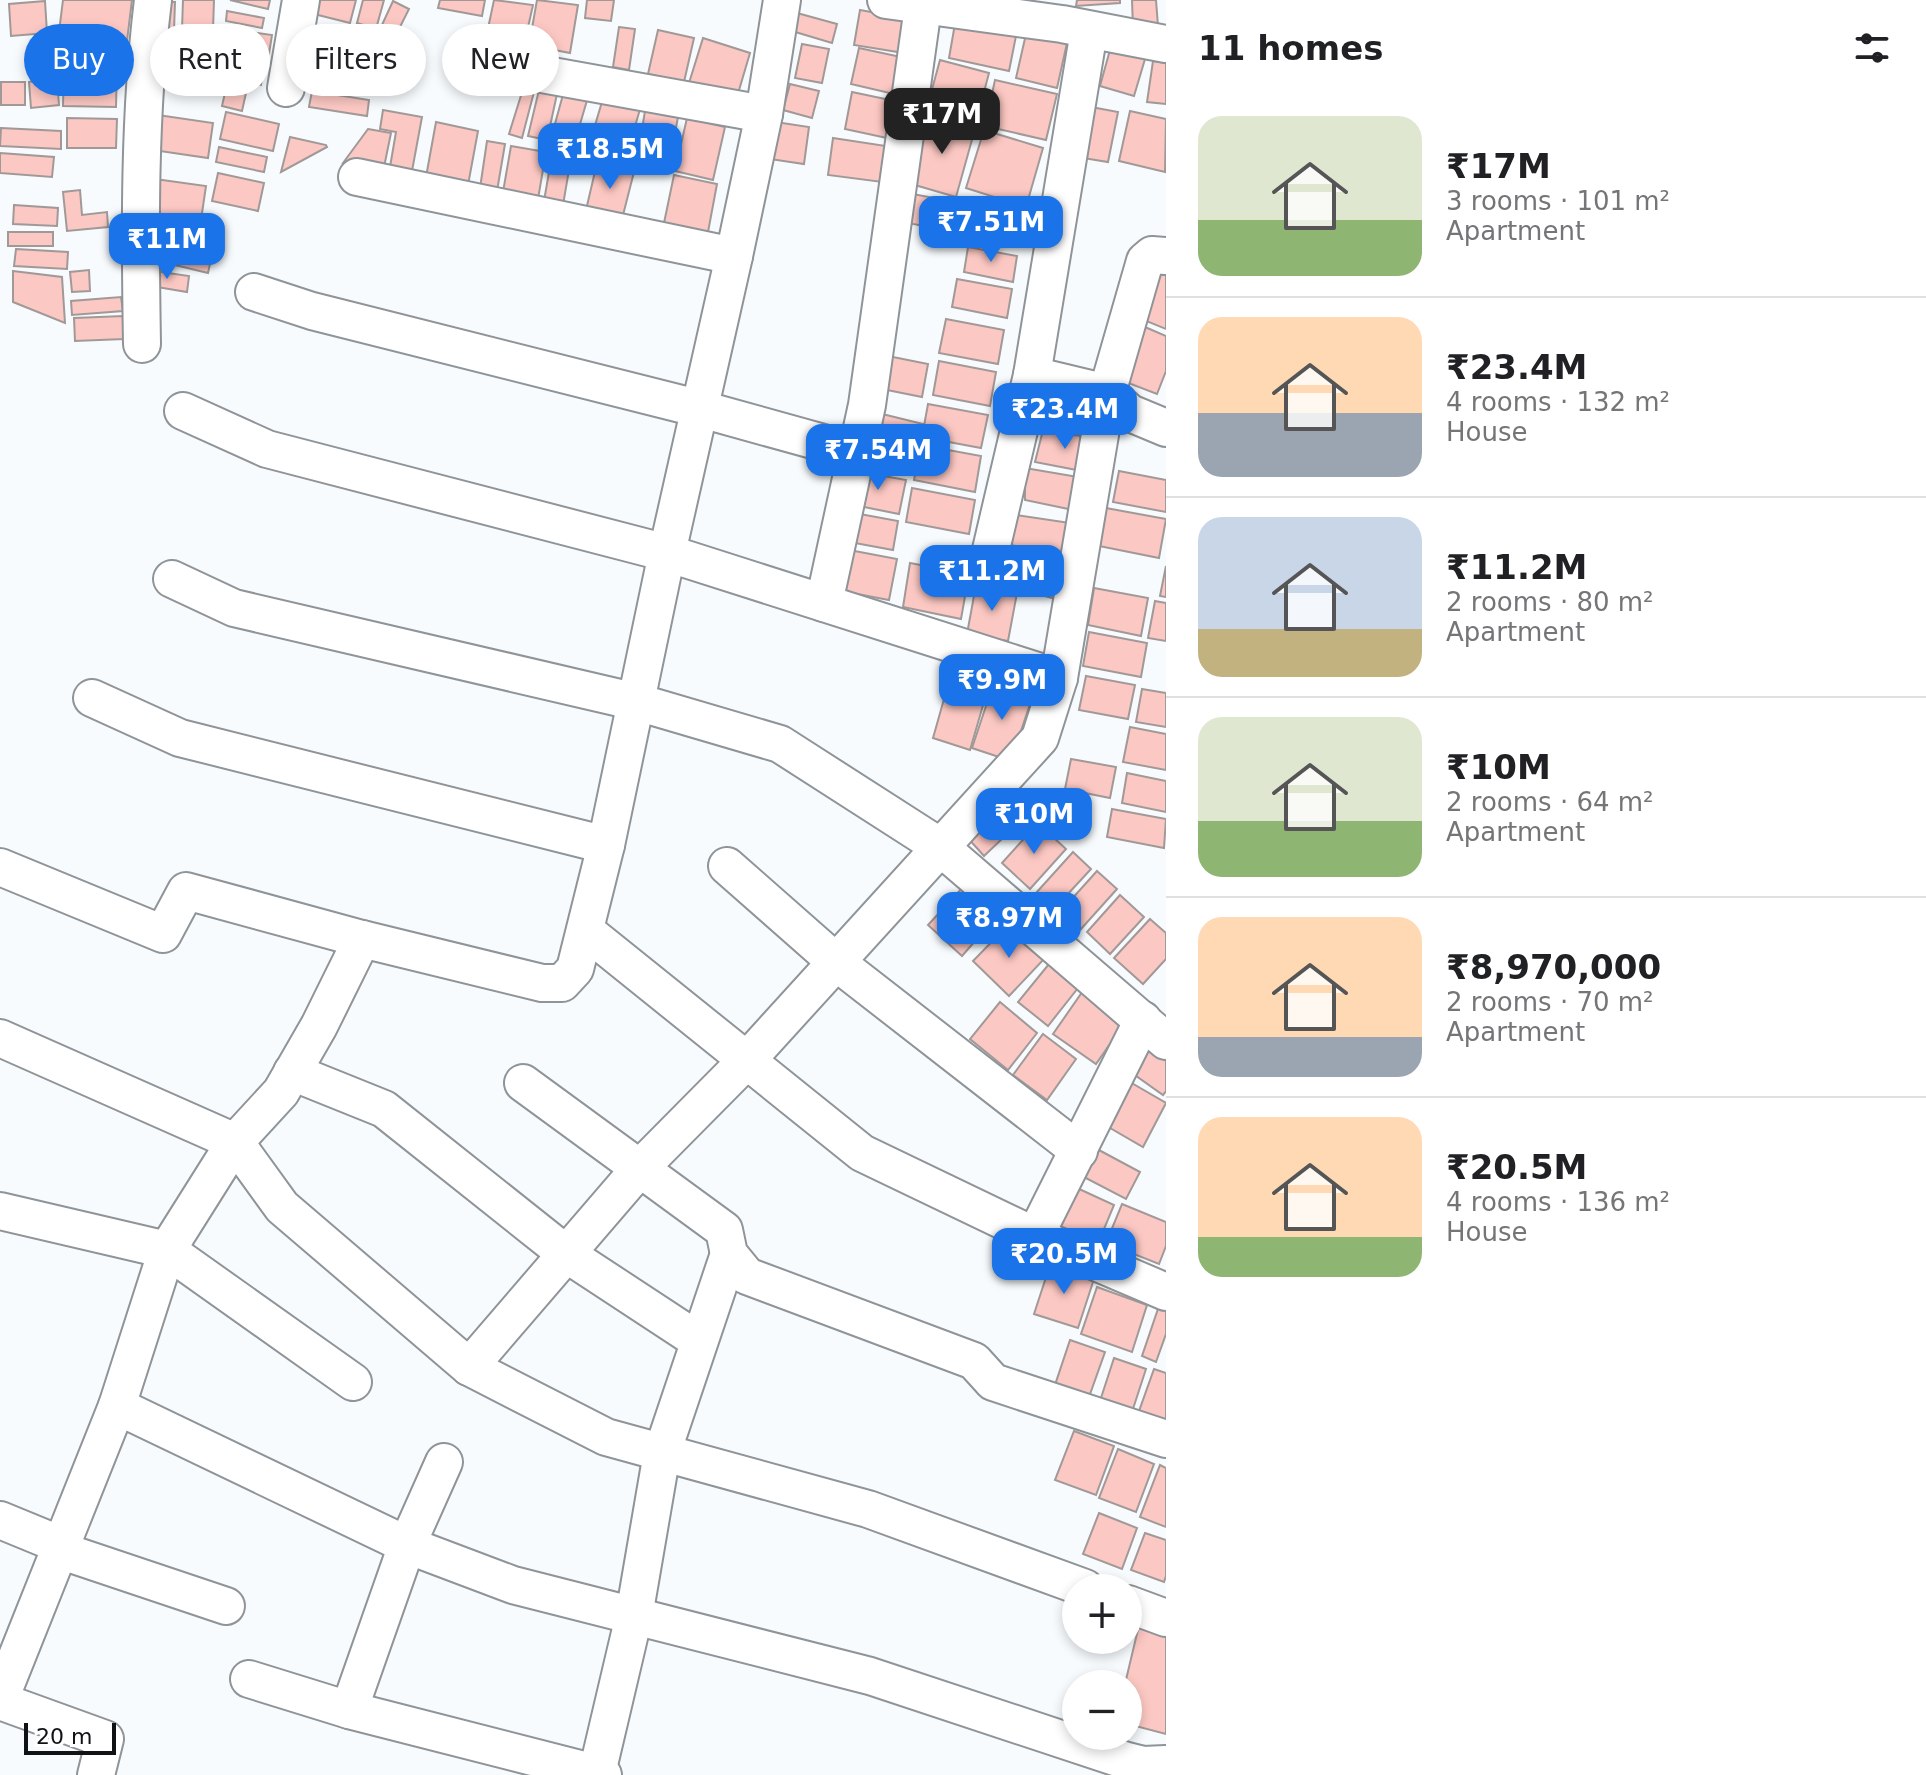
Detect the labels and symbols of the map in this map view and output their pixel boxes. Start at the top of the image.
pin: ₹17M [895,88,989,156]
pin: ₹18.5M [545,123,675,191]
pin: ₹7.51M [926,196,1056,264]
pin: ₹11M [120,213,214,281]
pin: ₹23.4M [1000,383,1130,451]
pin: ₹7.54M [813,424,943,492]
pin: ₹11.2M [927,545,1057,613]
pin: ₹9.9M [946,654,1058,722]
pin: ₹10M [987,788,1081,856]
pin: ₹8.97M [944,892,1074,960]
pin: ₹20.5M [999,1228,1129,1296]
scale bar [24,1719,116,1755]

